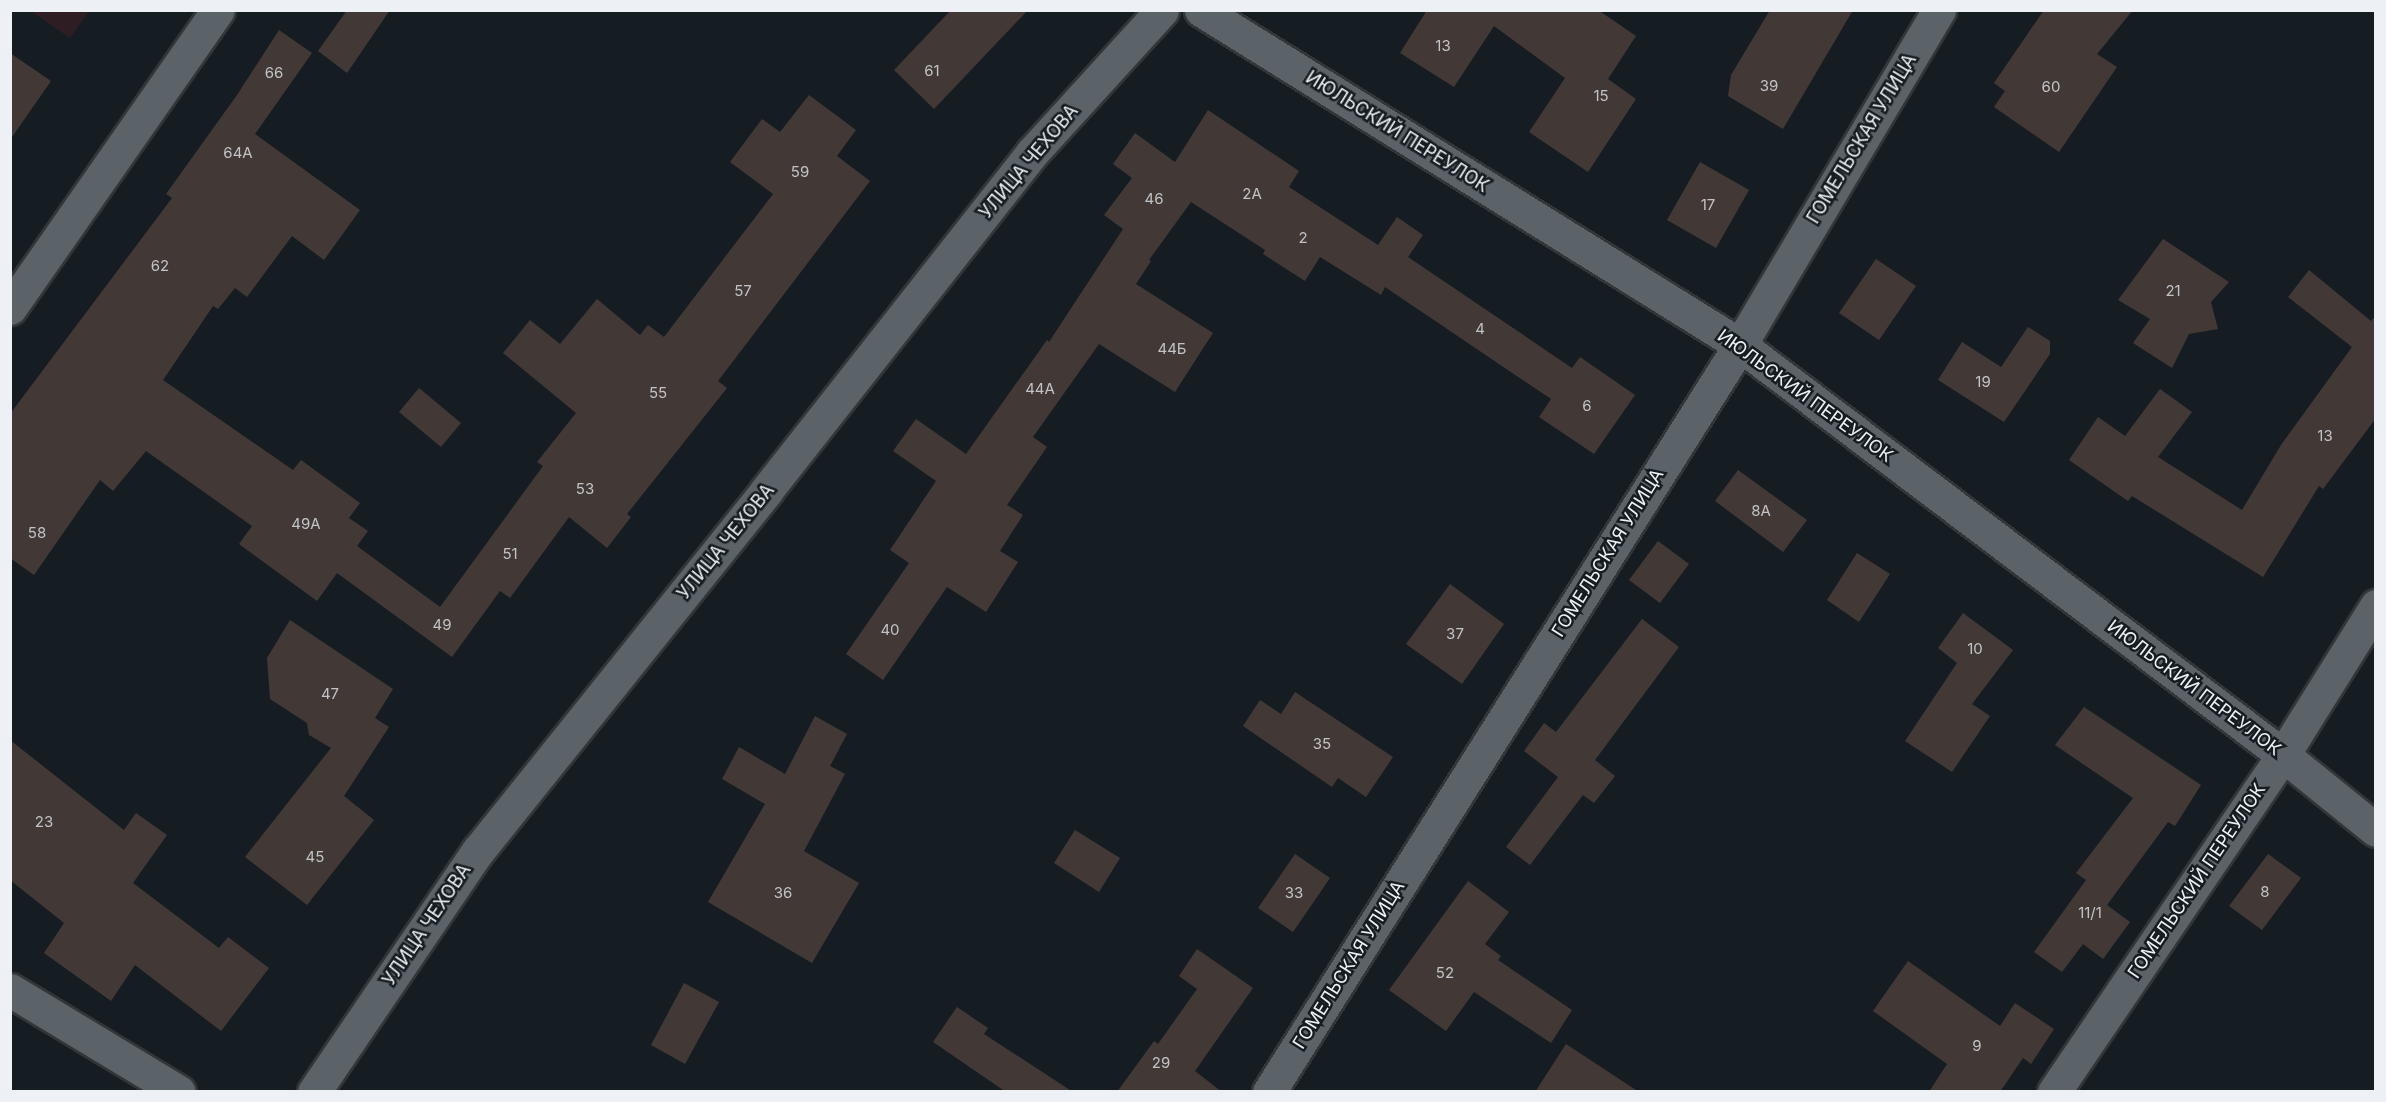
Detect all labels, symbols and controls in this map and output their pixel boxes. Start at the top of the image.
house number: 13 [1435,37,1451,55]
street label: ГОМЕЛЬСКАЯ УЛИЦА [1803,50,1921,228]
house number: 61 [924,62,940,80]
house number: 66 [265,64,283,82]
street label: ИЮЛЬСКИЙ ПЕРЕУЛОК [1302,67,1492,197]
house number: 39 [1760,77,1778,95]
house number: 60 [2042,78,2060,96]
house number: 15 [1593,87,1609,105]
street label: УЛИЦА ЧЕХОВА [975,101,1083,223]
house number: 64А [223,144,253,162]
house number: 59 [791,163,809,181]
house number: 2А [1242,185,1262,203]
house number: 46 [1145,190,1163,208]
house number: 17 [1701,196,1715,214]
house number: 2 [1298,229,1308,247]
house number: 62 [151,257,169,275]
house number: 57 [734,282,752,300]
house number: 21 [2165,282,2181,300]
house number: 4 [1475,320,1485,338]
street label: ИЮЛЬСКИЙ ПЕРЕУЛОК [1713,325,1897,467]
house number: 44Б [1157,340,1187,358]
house number: 19 [1975,373,1991,391]
house number: 44А [1025,380,1055,398]
house number: 55 [649,384,667,402]
house number: 6 [1582,397,1592,415]
house number: 13 [2317,427,2333,445]
street label: ГОМЕЛЬСКАЯ УЛИЦА [1547,465,1669,641]
house number: 53 [576,480,594,498]
street label: УЛИЦА ЧЕХОВА [673,480,779,604]
house number: 8А [1751,502,1771,520]
house number: 49А [291,515,321,533]
house number: 58 [28,524,46,542]
house number: 51 [502,545,518,563]
house number: 49 [433,616,451,634]
street label: ИЮЛЬСКИЙ ПЕРЕУЛОК [2103,616,2285,760]
house number: 40 [880,621,900,639]
house number: 37 [1446,625,1464,643]
house number: 10 [1967,640,1983,658]
house number: 47 [321,685,339,703]
house number: 35 [1313,735,1331,753]
street label: ГОМЕЛЬСКИЙ ПЕРЕУЛОК [2124,779,2270,983]
house number: 23 [35,813,53,831]
house number: 45 [306,848,324,866]
street label: УЛИЦА ЧЕХОВА [378,860,476,990]
street label: ГОМЕЛЬСКАЯ УЛИЦА [1288,877,1410,1053]
house number: 8 [2260,883,2270,901]
house number: 36 [774,884,792,902]
house number: 33 [1285,884,1303,902]
house number: 11/1 [2078,904,2102,922]
house number: 52 [1436,964,1454,982]
house number: 9 [1972,1037,1982,1055]
house number: 29 [1152,1054,1170,1072]

